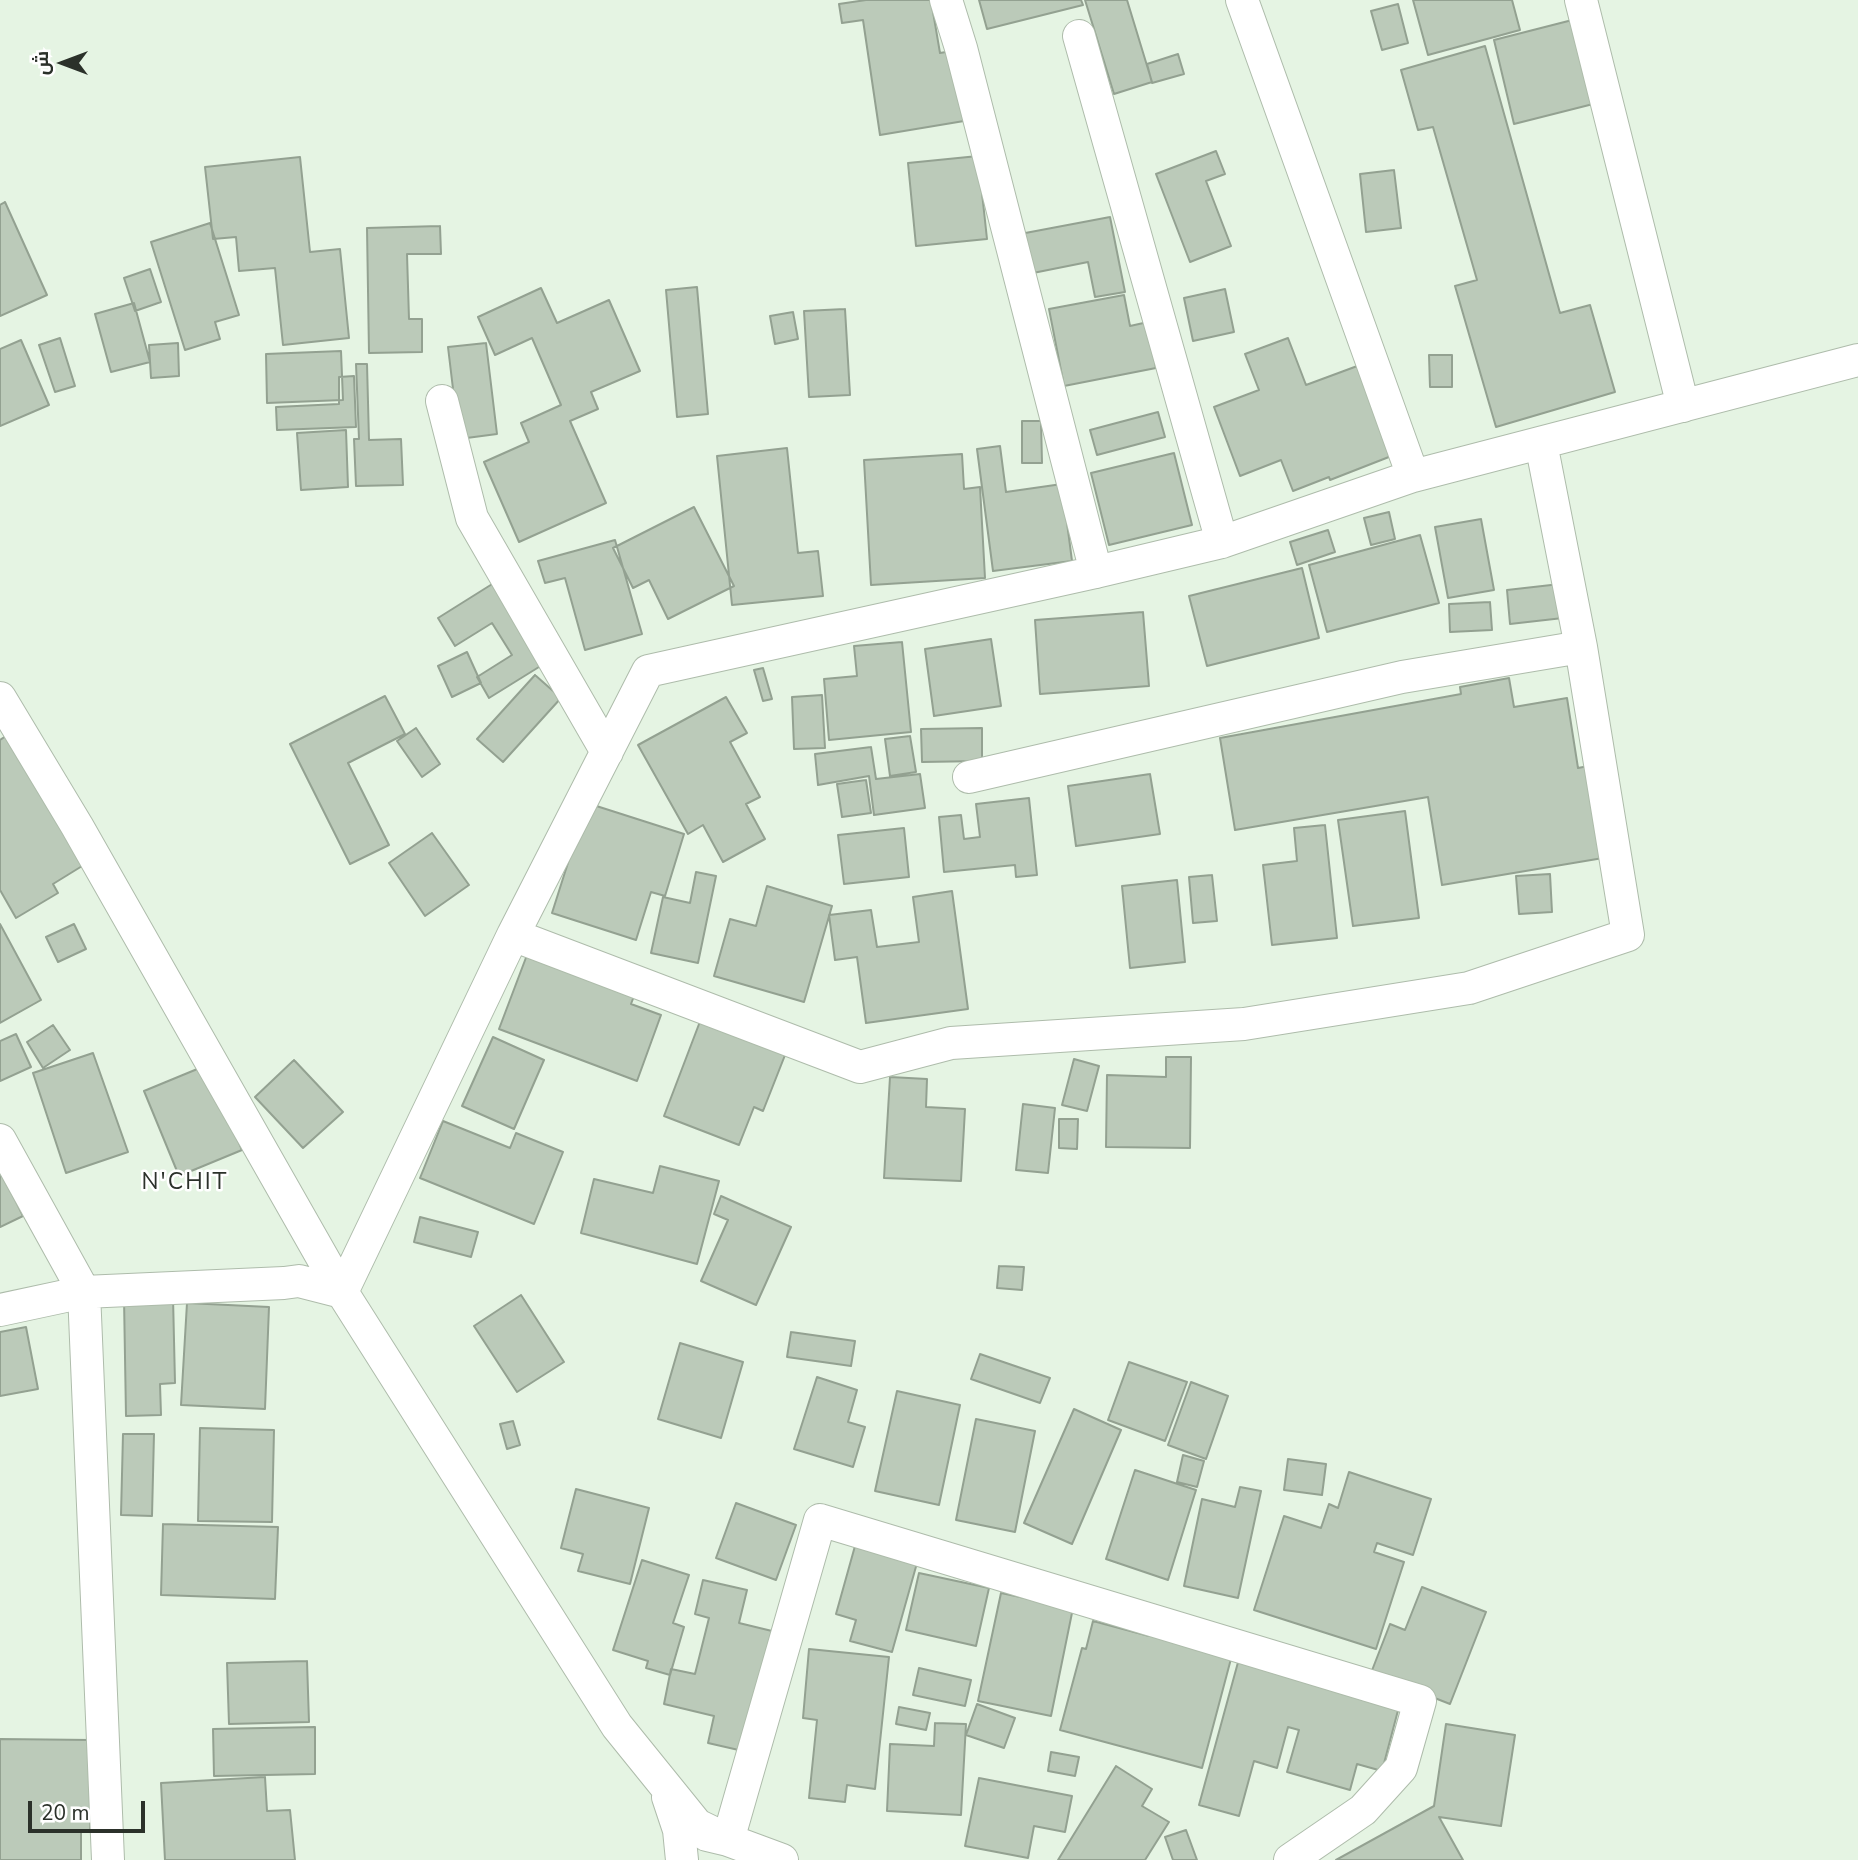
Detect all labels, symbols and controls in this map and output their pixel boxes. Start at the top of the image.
north arrow [28,28,98,98]
text: ش [29,51,55,75]
district label: N'CHIT [142,1169,228,1197]
scale bar [32,1786,149,1830]
text: 20 m [41,1799,90,1827]

